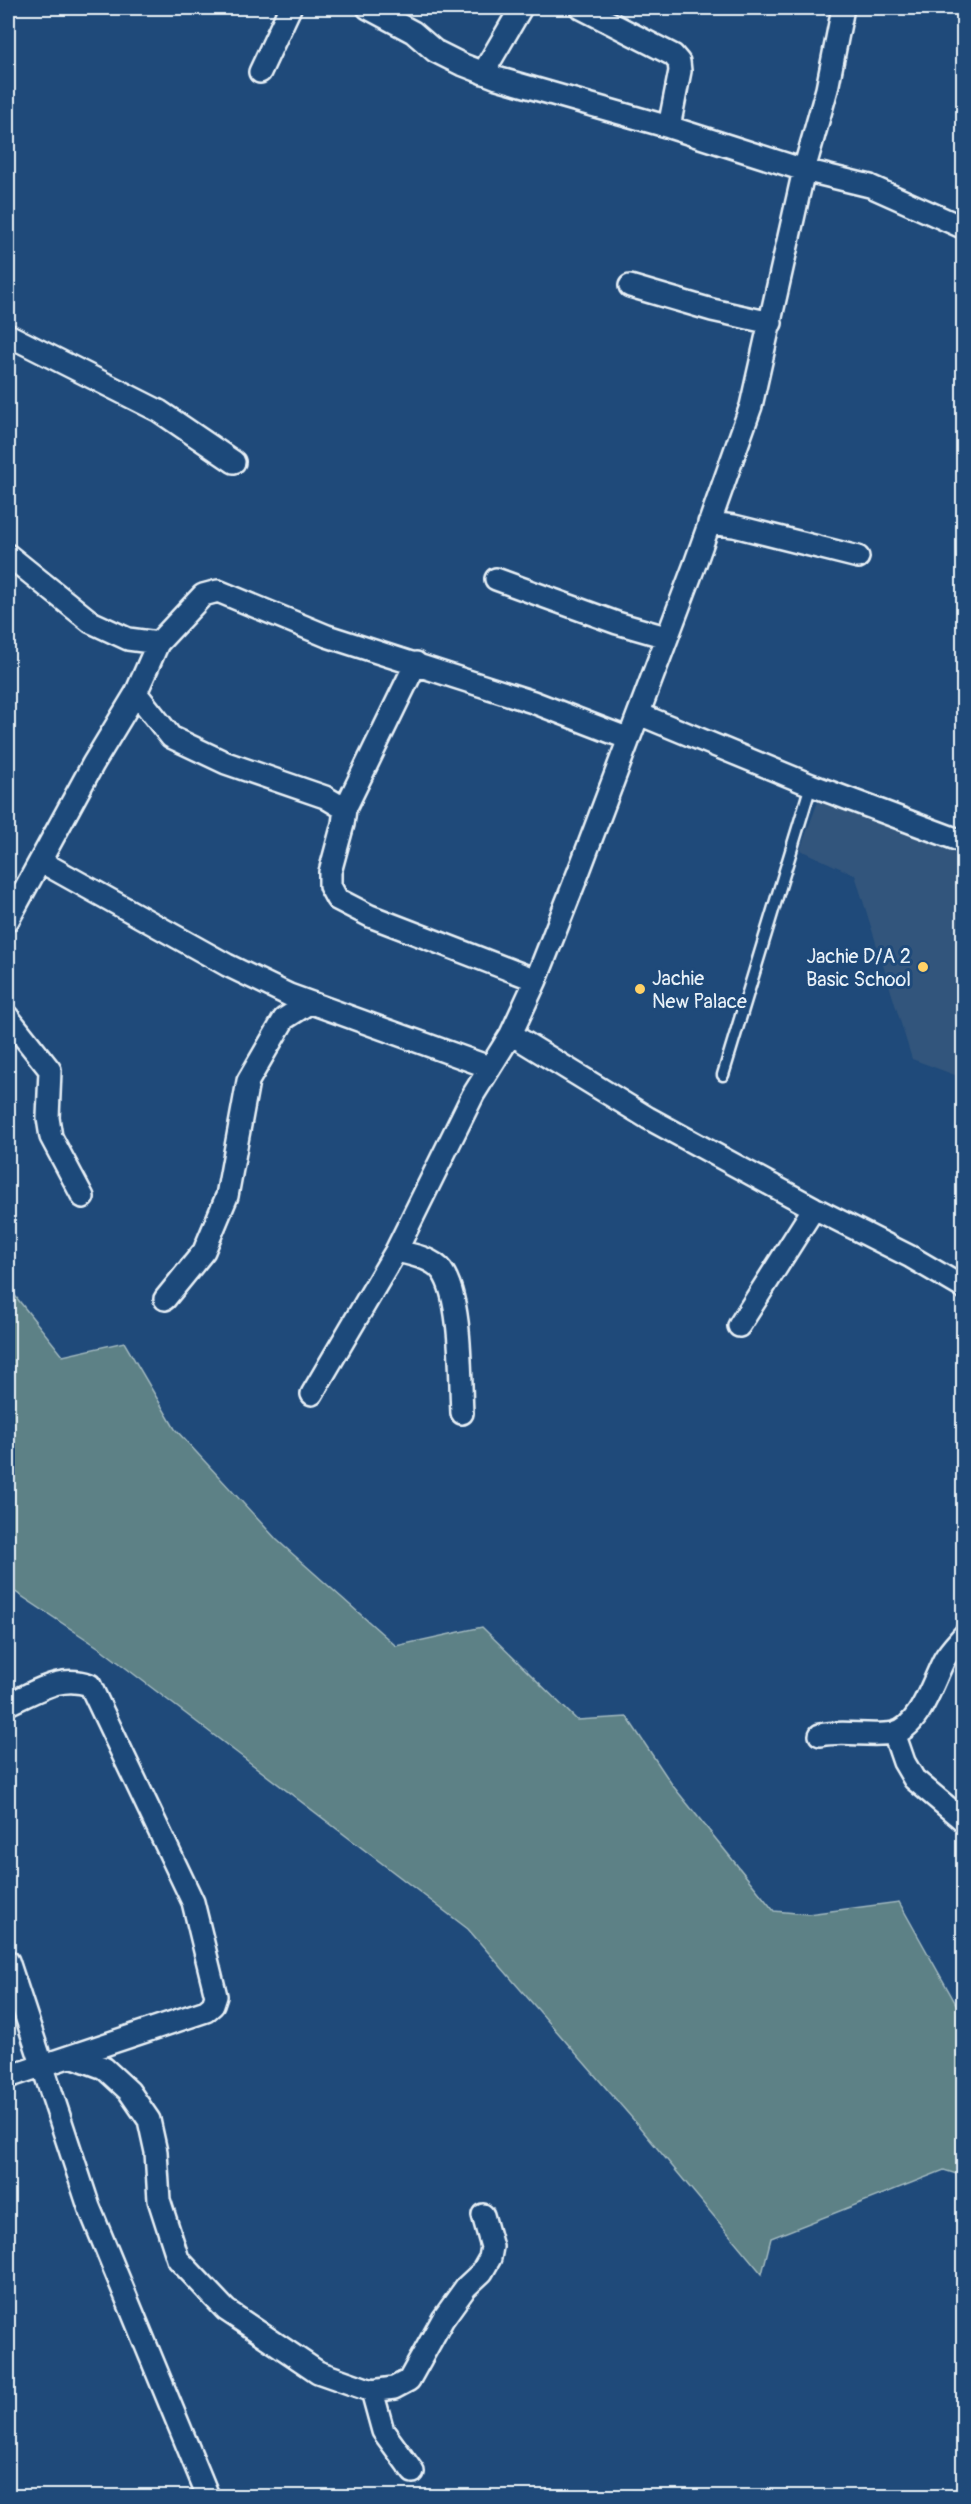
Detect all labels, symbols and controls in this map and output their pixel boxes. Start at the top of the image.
place label: Jachie D/A 2 Basic School [806,944,911,992]
marker: Jachie D/A 2 Basic School [916,960,930,974]
place label: Jachie New Palace [652,966,747,1014]
marker: Jachie New Palace [633,982,647,996]

